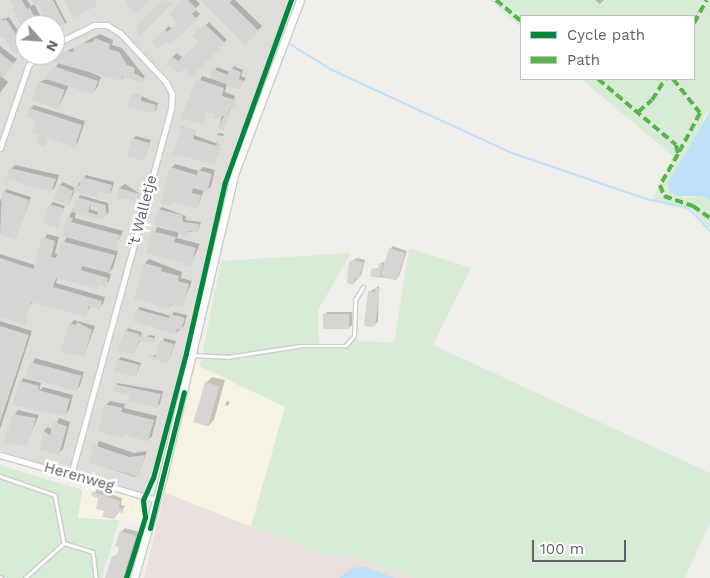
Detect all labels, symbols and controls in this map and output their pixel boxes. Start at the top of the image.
north arrow [15,15,65,65]
legend [520,15,695,80]
text: Cycle path [567,26,645,44]
text: N [43,38,62,54]
text: Path [567,51,600,69]
street label: 't Walletje [125,173,161,249]
street label: Herenweg [42,458,116,496]
scale bar [535,530,629,562]
text: 100 m [540,540,584,558]

